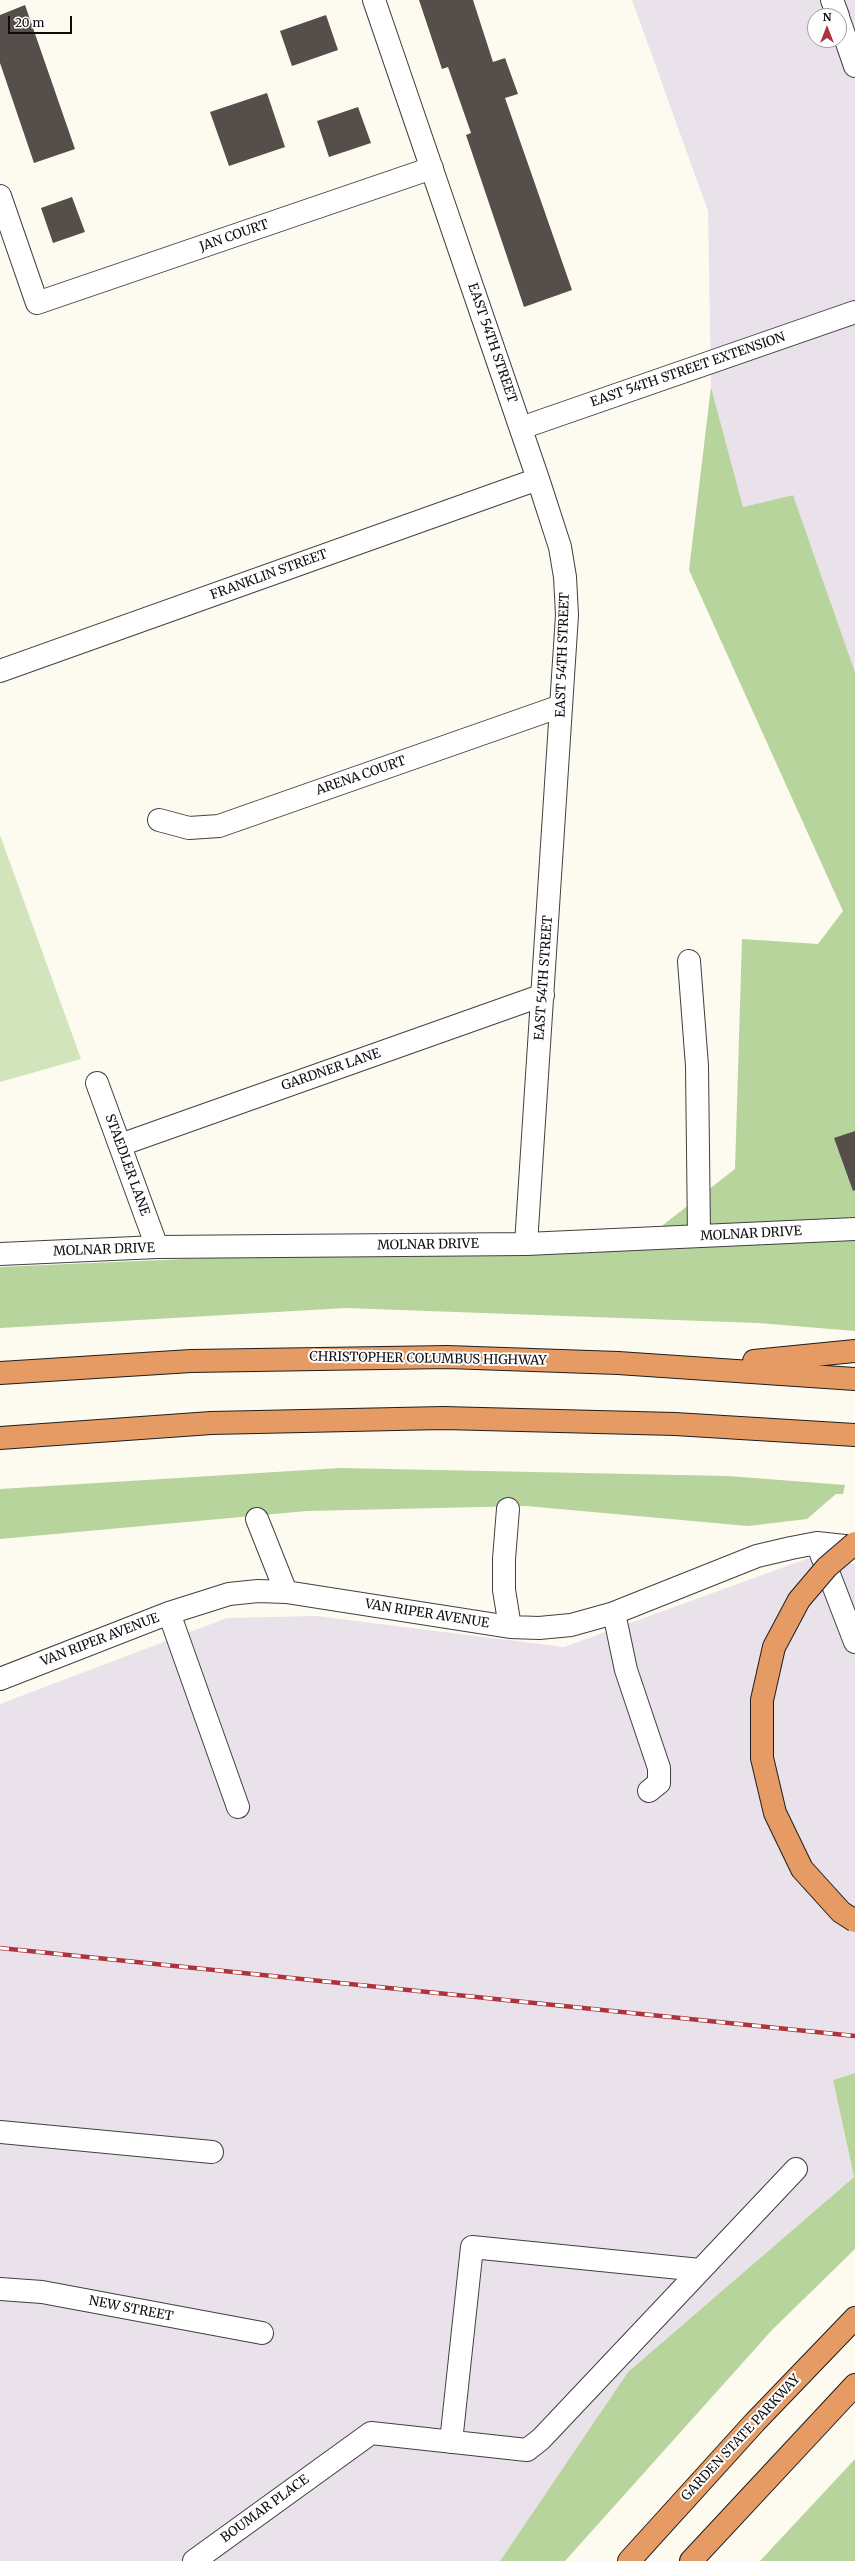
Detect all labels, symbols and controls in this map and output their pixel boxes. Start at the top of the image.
scale bar [10,8,74,34]
north arrow [807,8,847,48]
text: N [823,10,831,24]
text: 20 m [15,15,44,30]
street label: JAN COURT [197,217,271,255]
street label: EAST 54TH STREET [464,281,520,405]
street label: EAST 54TH STREET EXTENSION [589,329,787,411]
street label: FRANKLIN STREET [208,547,330,603]
street label: EAST 54TH STREET [553,592,573,718]
street label: ARENA COURT [314,753,408,799]
street label: EAST 54TH STREET [532,915,556,1041]
street label: GARDNER LANE [279,1046,383,1094]
street label: STAEDLER LANE [101,1112,153,1218]
street label: MOLNAR DRIVE [700,1224,802,1244]
street label: MOLNAR DRIVE [377,1236,479,1254]
street label: MOLNAR DRIVE [53,1240,155,1260]
street label: CHRISTOPHER COLUMBUS HIGHWAY [309,1349,547,1369]
street label: VAN RIPER AVENUE [364,1596,490,1632]
street label: VAN RIPER AVENUE [39,1610,161,1670]
street label: NEW STREET [88,2293,174,2325]
street label: GARDEN STATE PARKWAY [678,2372,804,2504]
street label: BOUMAR PLACE [218,2472,312,2546]

